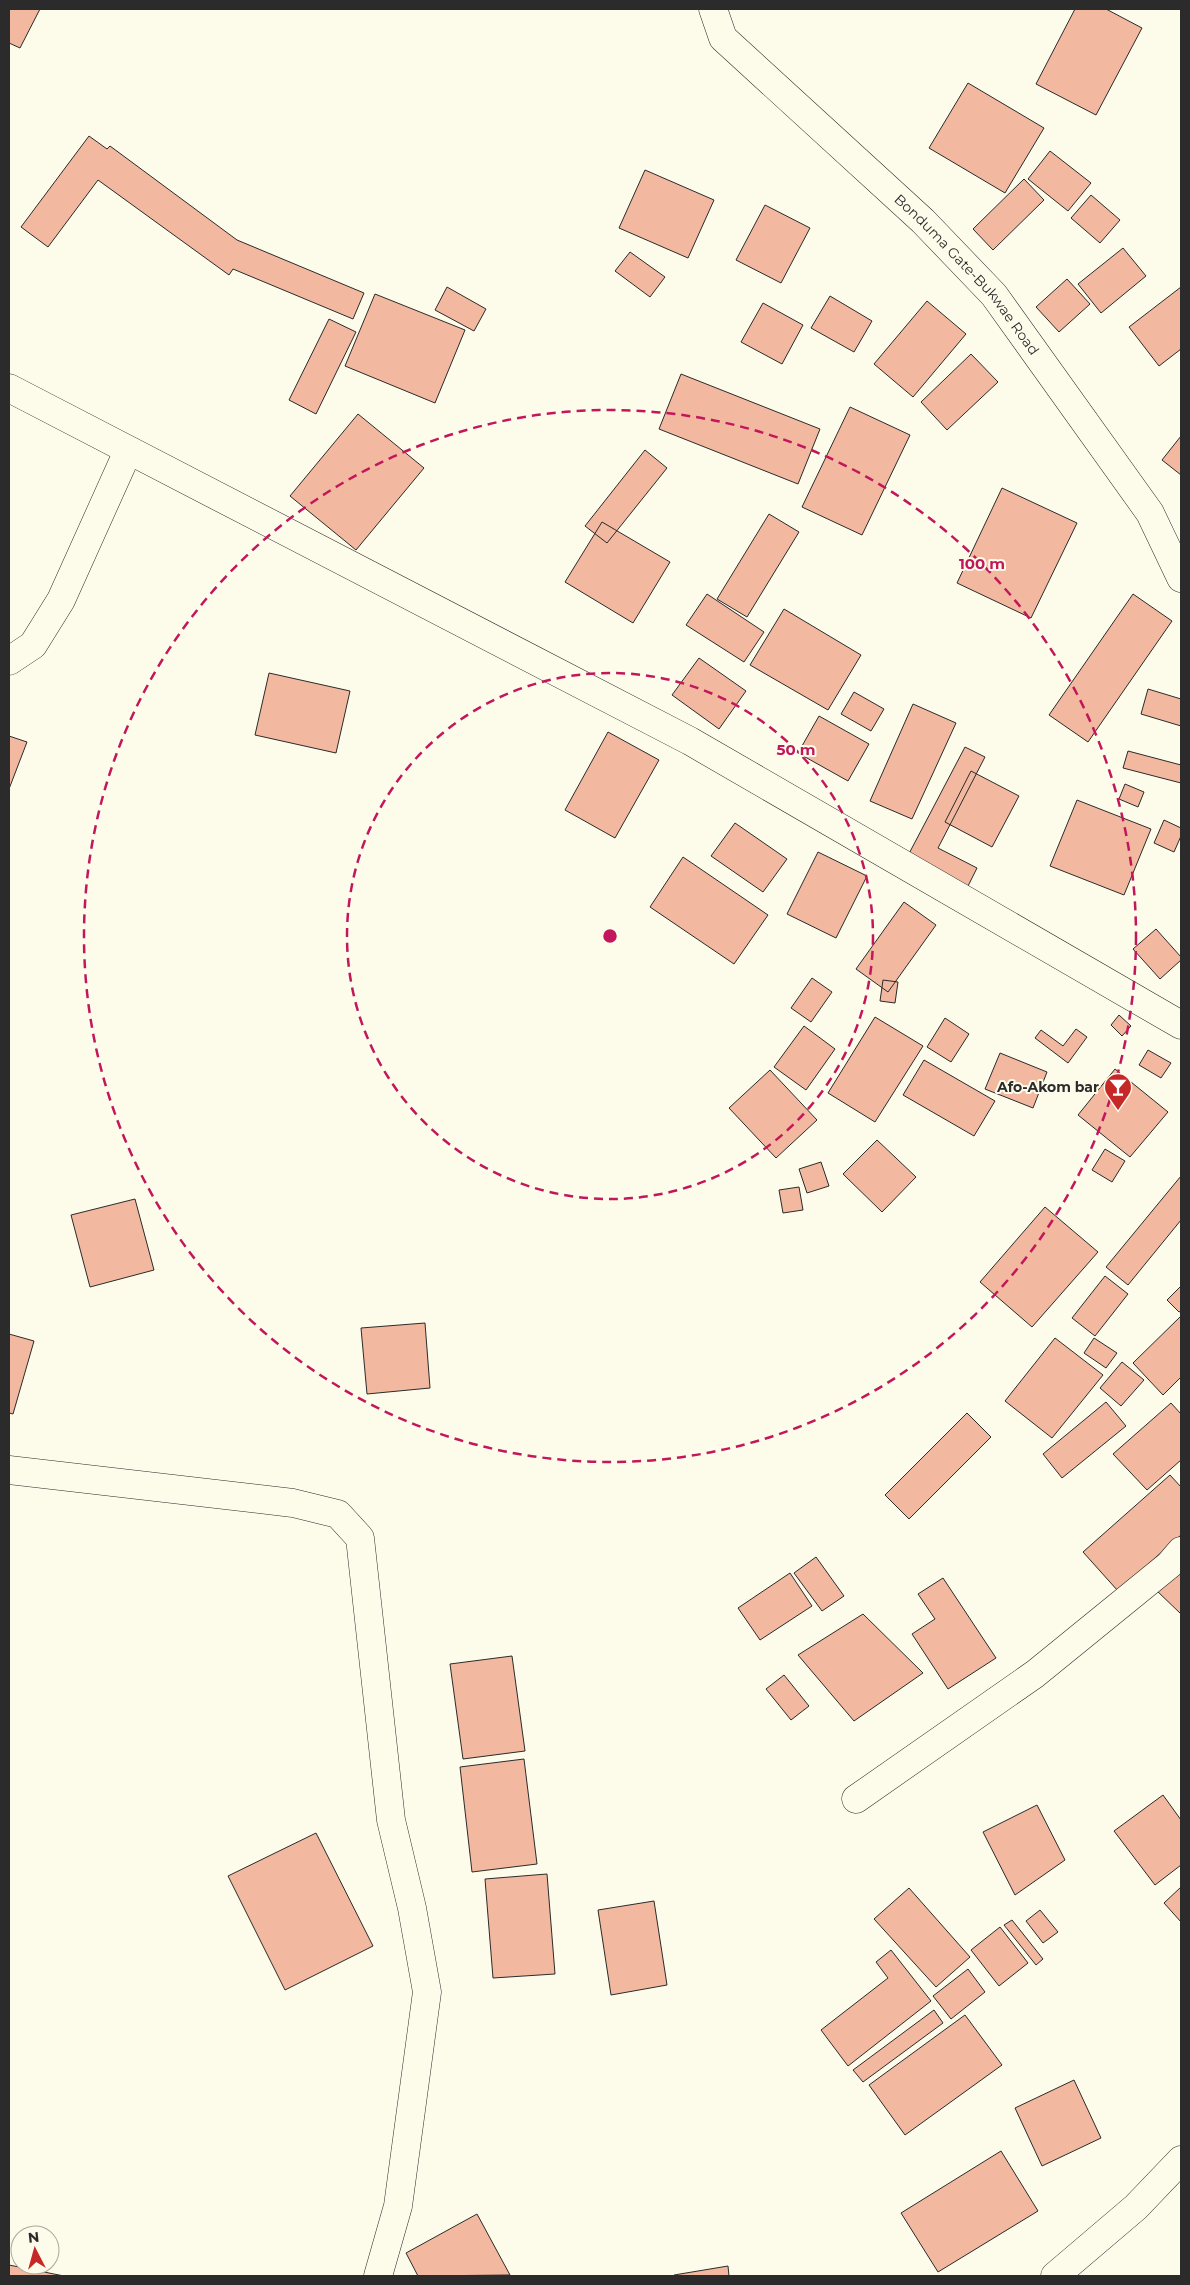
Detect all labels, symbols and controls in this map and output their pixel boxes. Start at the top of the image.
street label: Bonduma Gate-Bukwae Road [891,190,1043,359]
text: 100 m [959,554,1005,573]
text: 50 m [776,740,816,759]
centre of rings [601,927,619,945]
bar icon: Afo-Akom bar [1103,1072,1133,1111]
place label: Afo-Akom bar [996,1078,1099,1096]
north arrow [10,2225,60,2275]
text: N [27,2228,40,2247]

